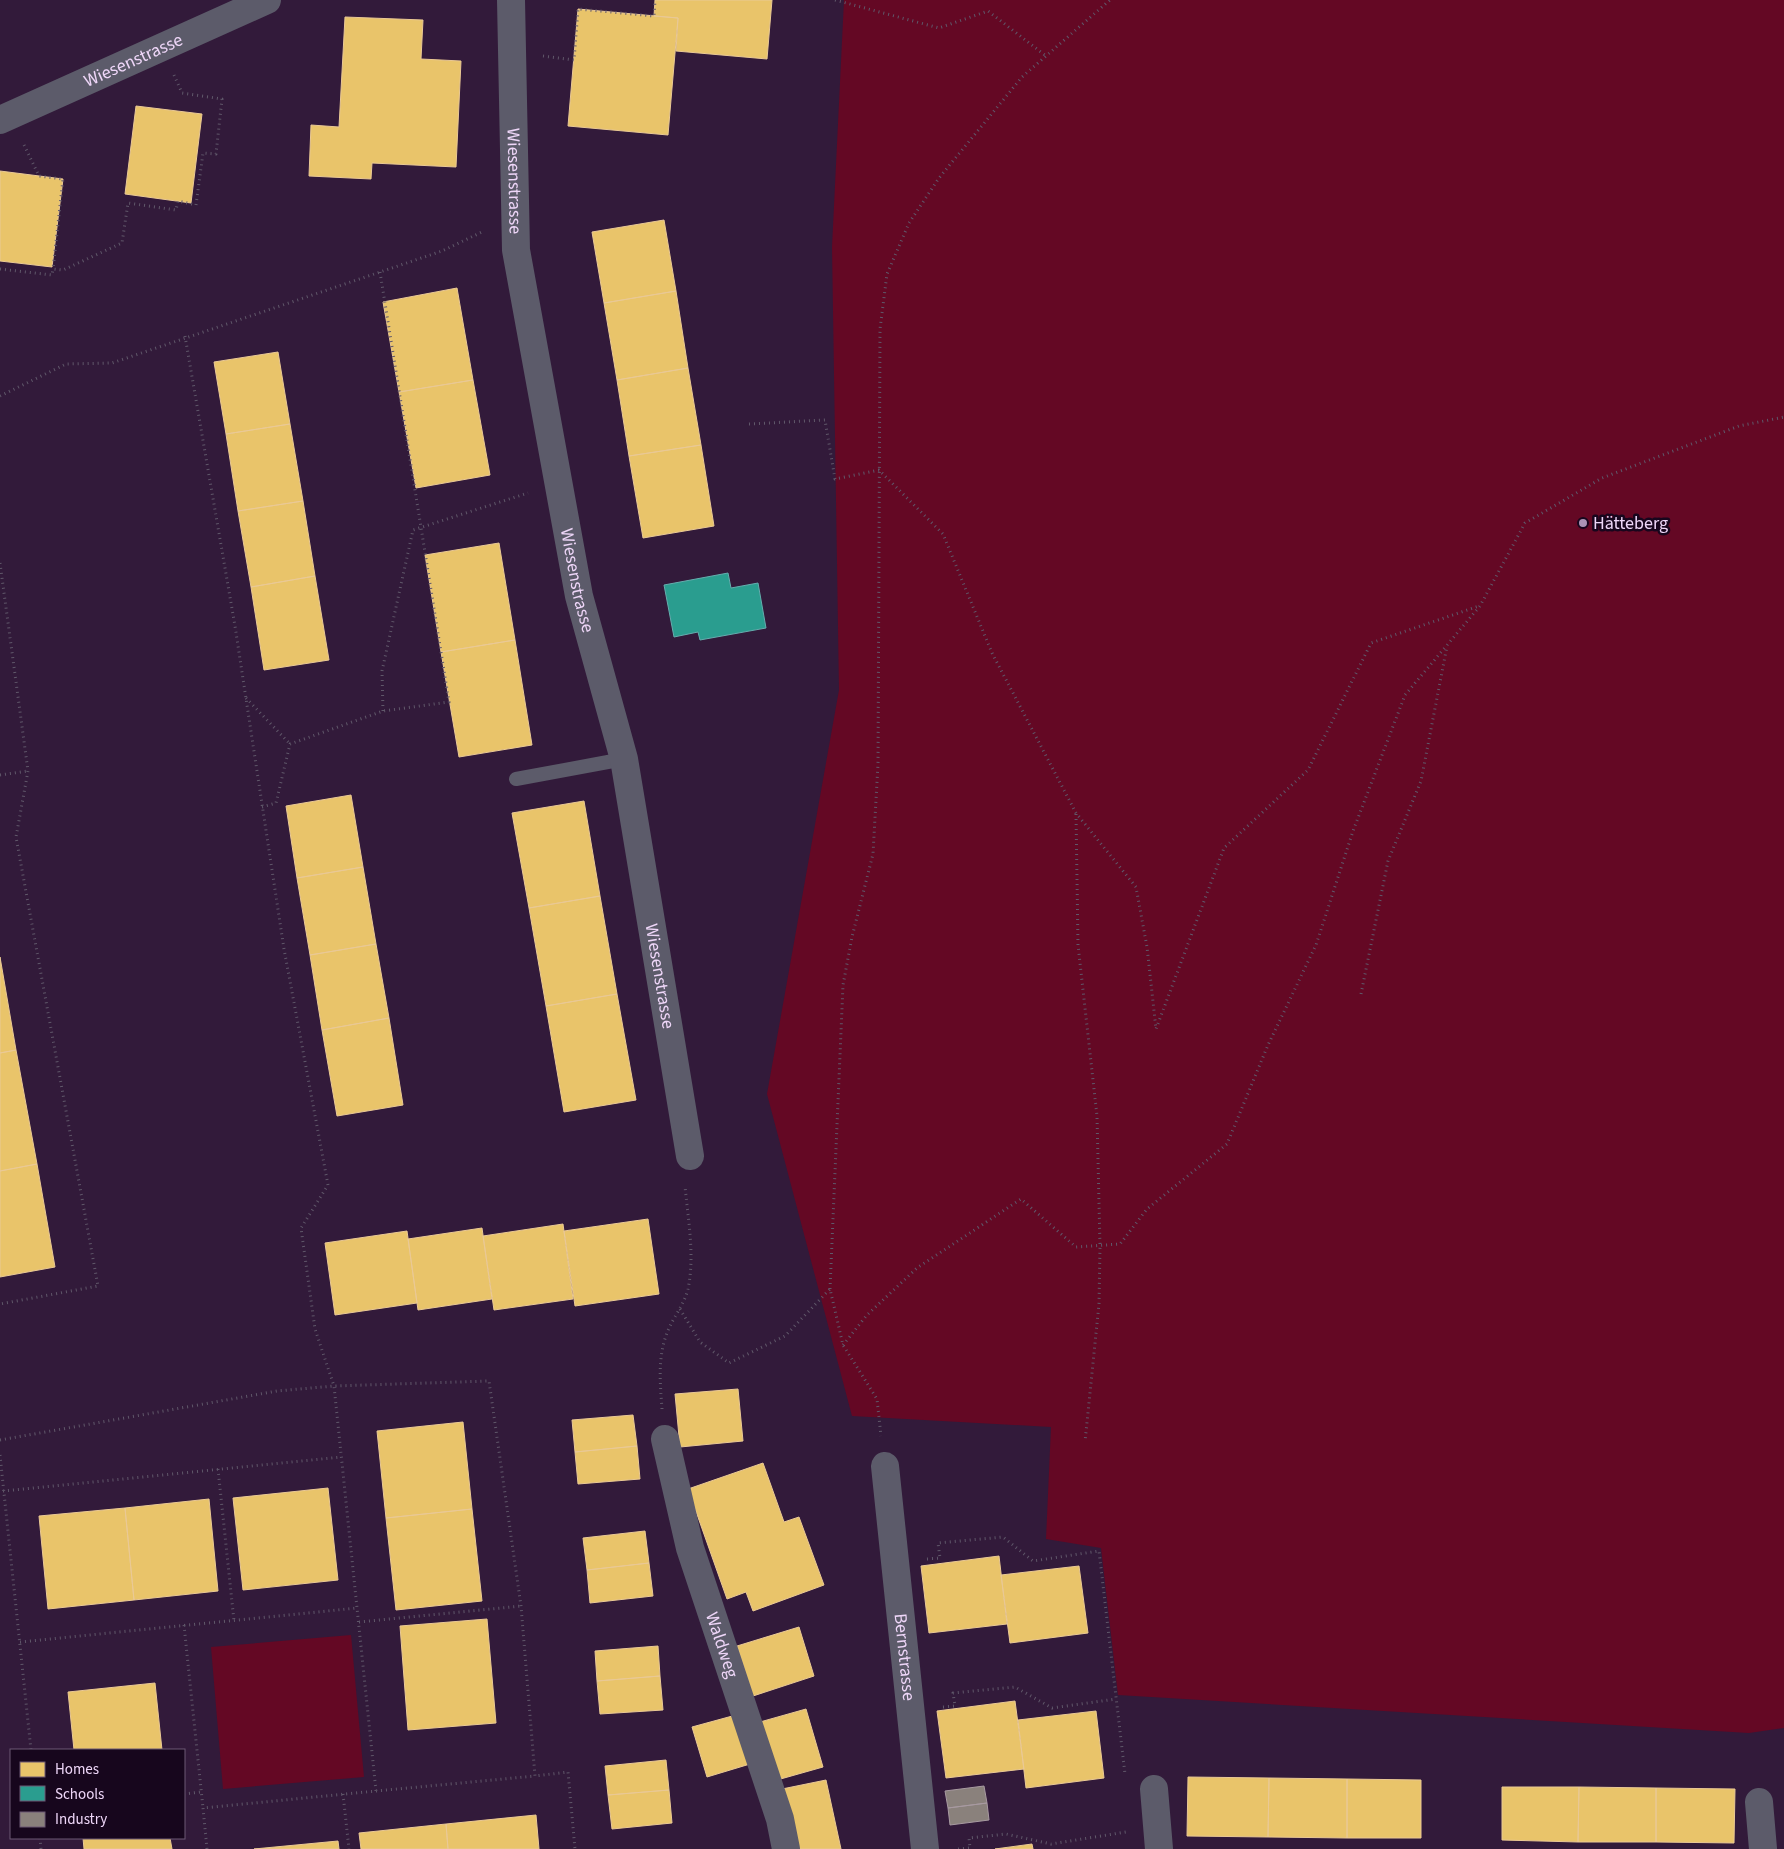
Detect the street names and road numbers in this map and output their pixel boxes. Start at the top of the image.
street label: Wiesenstrasse [80,27,187,94]
street label: Wiesenstrasse [501,128,528,234]
street label: Wiesenstrasse [554,526,601,635]
street label: Wiesenstrasse [639,922,681,1031]
street label: Waldweg [699,1609,744,1681]
street label: Bernstrasse [887,1612,921,1702]

